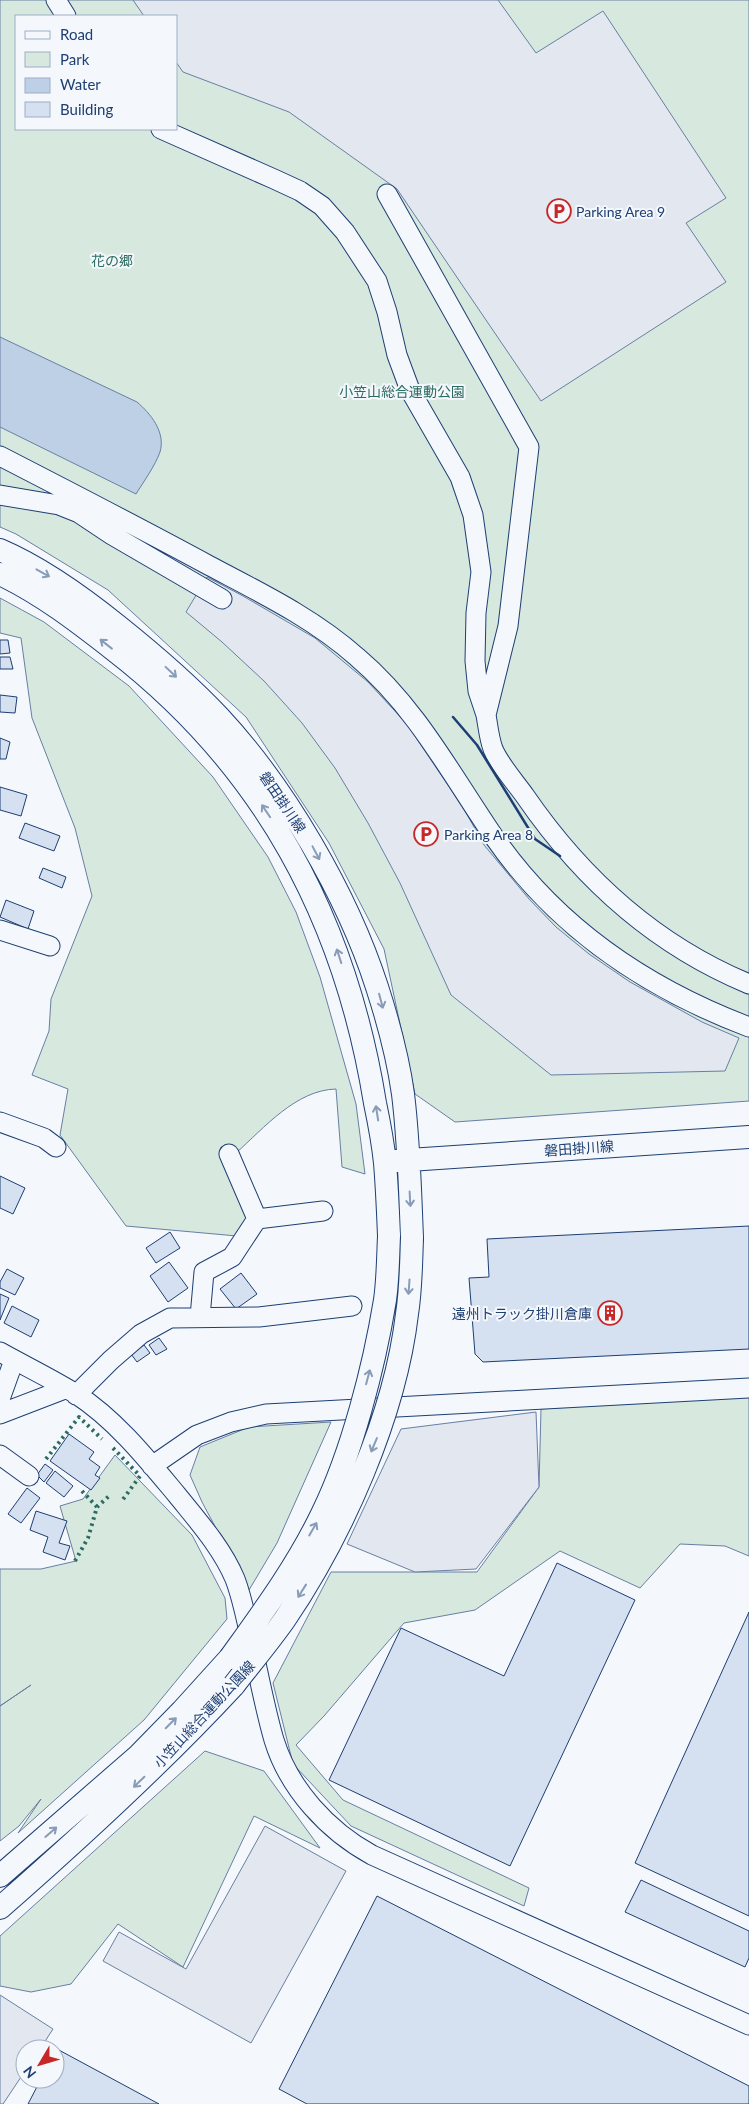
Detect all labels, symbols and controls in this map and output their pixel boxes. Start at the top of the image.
legend [15,15,178,130]
text: Road [60,25,93,43]
text: Park [60,50,90,68]
text: Water [60,75,101,93]
text: Building [60,100,113,118]
parking icon: Parking Area 9 [546,198,572,224]
place label: Parking Area 9 [576,203,665,220]
park label: 花の郷 [91,252,133,269]
park label: 小笠山総合運動公園 [339,383,465,400]
one-way arrow [35,568,50,578]
one-way arrow [100,638,113,649]
one-way arrow [165,666,178,678]
street label: 磐田掛川線 [256,768,310,836]
one-way arrow [260,804,271,818]
parking icon: Parking Area 8 [413,821,439,847]
place label: Parking Area 8 [444,826,533,843]
one-way arrow [311,845,321,859]
one-way arrow [333,948,343,964]
one-way arrow [377,992,386,1008]
one-way arrow [372,1106,382,1122]
street label: 磐田掛川線 [543,1137,615,1159]
one-way arrow [406,1191,415,1207]
one-way arrow [405,1279,414,1295]
building icon: 遠州トラック掛川倉庫 [597,1300,623,1326]
place label: 遠州トラック掛川倉庫 [452,1305,592,1322]
one-way arrow [364,1369,373,1385]
one-way arrow [369,1437,378,1452]
one-way arrow [309,1522,319,1537]
one-way arrow [297,1583,307,1597]
street label: 小笠山総合運動公園線 [150,1657,258,1771]
one-way arrow [165,1716,177,1729]
one-way arrow [133,1776,145,1788]
one-way arrow [44,1826,57,1837]
north arrow [15,2039,65,2089]
text: N [19,2063,39,2082]

